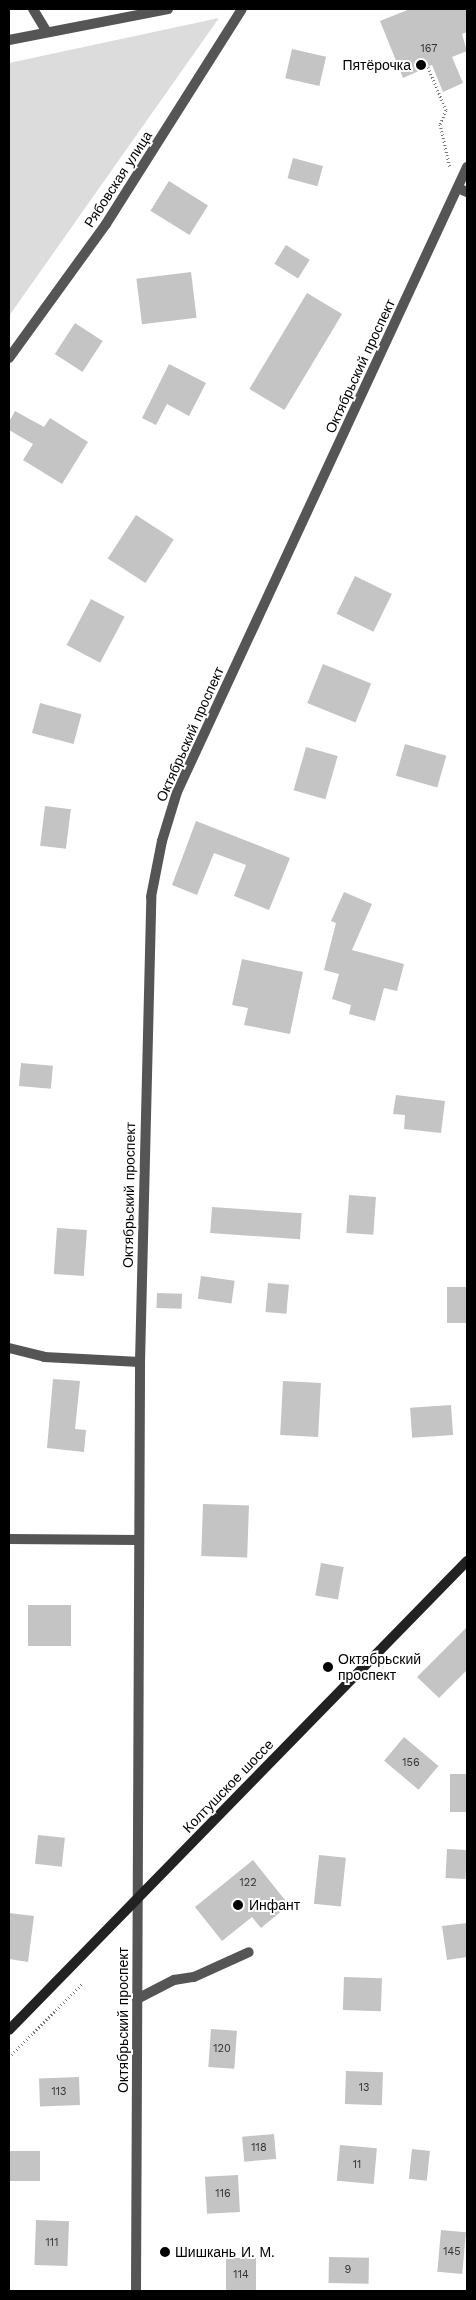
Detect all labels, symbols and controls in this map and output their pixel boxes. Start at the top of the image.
house number: 167 [420,42,438,56]
place label: Пятёрочка [342,57,411,73]
marker: Пятёрочка [415,59,427,71]
street label: Рябовская улица [81,128,155,230]
street label: Октябрьский проспект [322,296,398,436]
street label: Октябрьский проспект [153,664,227,804]
street label: Октябрьский проспект [119,1122,139,1268]
place label: Октябрьский проспект [338,1651,421,1684]
marker: Октябрьский проспект [322,1661,334,1673]
street label: Колтушское шоссе [179,1736,277,1836]
house number: 156 [402,1756,420,1770]
house number: 122 [239,1876,257,1890]
place label: Инфант [249,1897,300,1913]
marker: Инфант [231,1898,245,1912]
street label: Октябрьский проспект [115,1947,131,2093]
house number: 120 [213,2042,231,2056]
house number: 13 [359,2081,369,2095]
house number: 113 [52,2085,66,2099]
house number: 118 [251,2141,267,2155]
house number: 11 [353,2158,361,2172]
house number: 116 [215,2187,231,2201]
house number: 111 [46,2236,58,2250]
place label: Шишкань И. М. [175,2244,275,2260]
house number: 145 [443,2245,461,2259]
marker: Шишкань И. М. [159,2246,171,2258]
house number: 9 [345,2263,351,2277]
house number: 114 [233,2268,249,2282]

